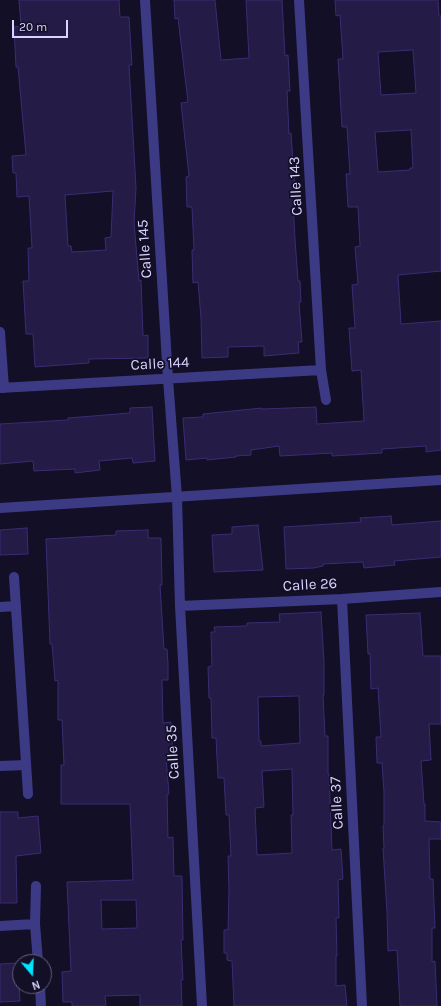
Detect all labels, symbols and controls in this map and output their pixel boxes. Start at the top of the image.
scale bar [14,12,70,38]
text: 20 m [19,20,47,34]
street label: Calle 143 [285,156,307,216]
street label: Calle 145 [134,219,156,279]
street label: Calle 144 [130,353,190,375]
street label: Calle 26 [282,575,338,595]
street label: Calle 35 [163,724,183,780]
street label: Calle 37 [327,776,347,830]
north arrow [12,954,52,994]
text: N [30,977,42,992]

